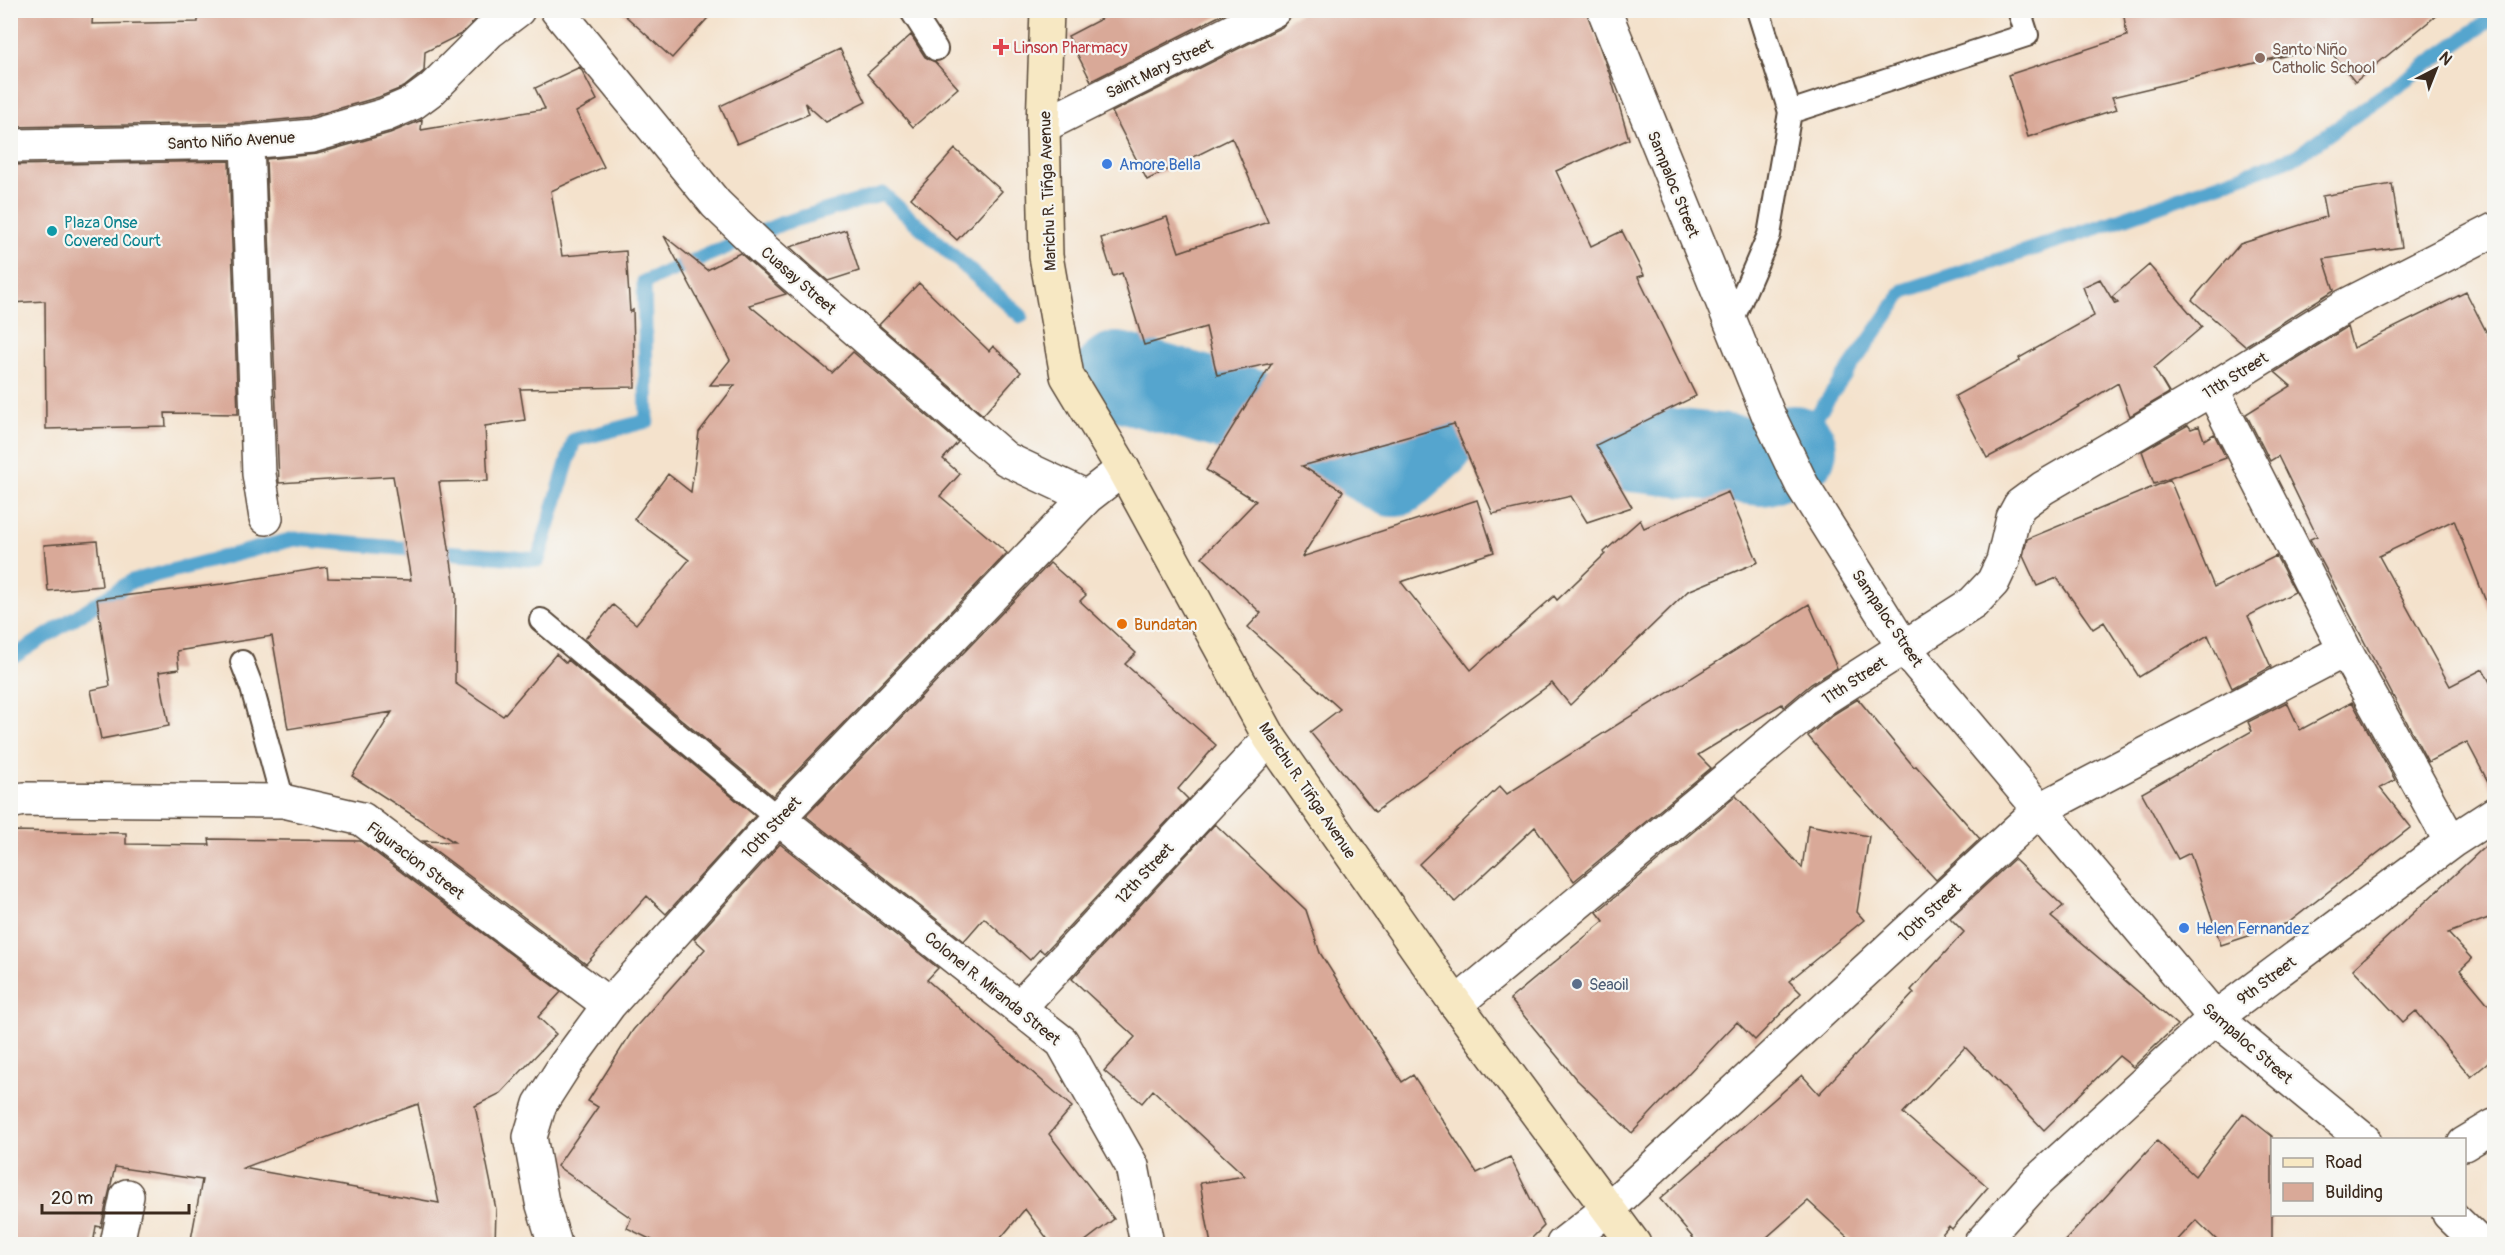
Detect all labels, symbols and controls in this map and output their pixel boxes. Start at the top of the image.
street label: Saint Mary Street [1103,34,1217,103]
place label: Linson Pharmacy [1013,38,1128,58]
north arrow [2406,39,2466,99]
marker: Linson Pharmacy [994,40,1008,54]
place label: Santo Niño Catholic School [2272,40,2376,78]
text: N [2435,48,2456,70]
marker: Santo Niño Catholic School [2253,51,2267,65]
street label: Marichu R. Tiñga Avenue [1035,111,1061,271]
street label: Santo Niño Avenue [167,128,296,154]
street label: Sampaloc Street [1643,128,1704,241]
place label: Amore Bella [1119,155,1201,175]
marker: Amore Bella [1100,157,1114,171]
place label: Plaza Onse Covered Court [64,213,161,251]
marker: Plaza Onse Covered Court [45,224,59,238]
street label: Cuasay Street [756,242,841,319]
street label: 11th Street [2199,348,2272,404]
street label: Sampaloc Street [1847,566,1927,672]
place label: Bundatan [1134,615,1197,635]
marker: Bundatan [1115,617,1129,631]
street label: 11th Street [1818,652,1891,709]
street label: Marichu R. Tiñga Avenue [1254,719,1360,863]
street label: 10th Street [738,792,806,863]
street label: Figuracion Street [363,818,469,904]
street label: 12th Street [1111,839,1178,908]
street label: 10th Street [1894,878,1965,947]
place label: Helen Fernandez [2196,919,2309,939]
marker: Helen Fernandez [2177,921,2191,935]
street label: Colonel R. Miranda Street [920,928,1065,1050]
street label: 9th Street [2233,952,2301,1010]
place label: Seaoil [1589,975,1629,995]
marker: Seaoil [1570,977,1584,991]
street label: Sampaloc Street [2198,999,2297,1089]
legend [2271,1138,2466,1216]
text: Road [2325,1151,2362,1174]
scale bar [42,1177,189,1215]
text: Building [2325,1181,2383,1204]
text: 20 m [51,1187,93,1210]

